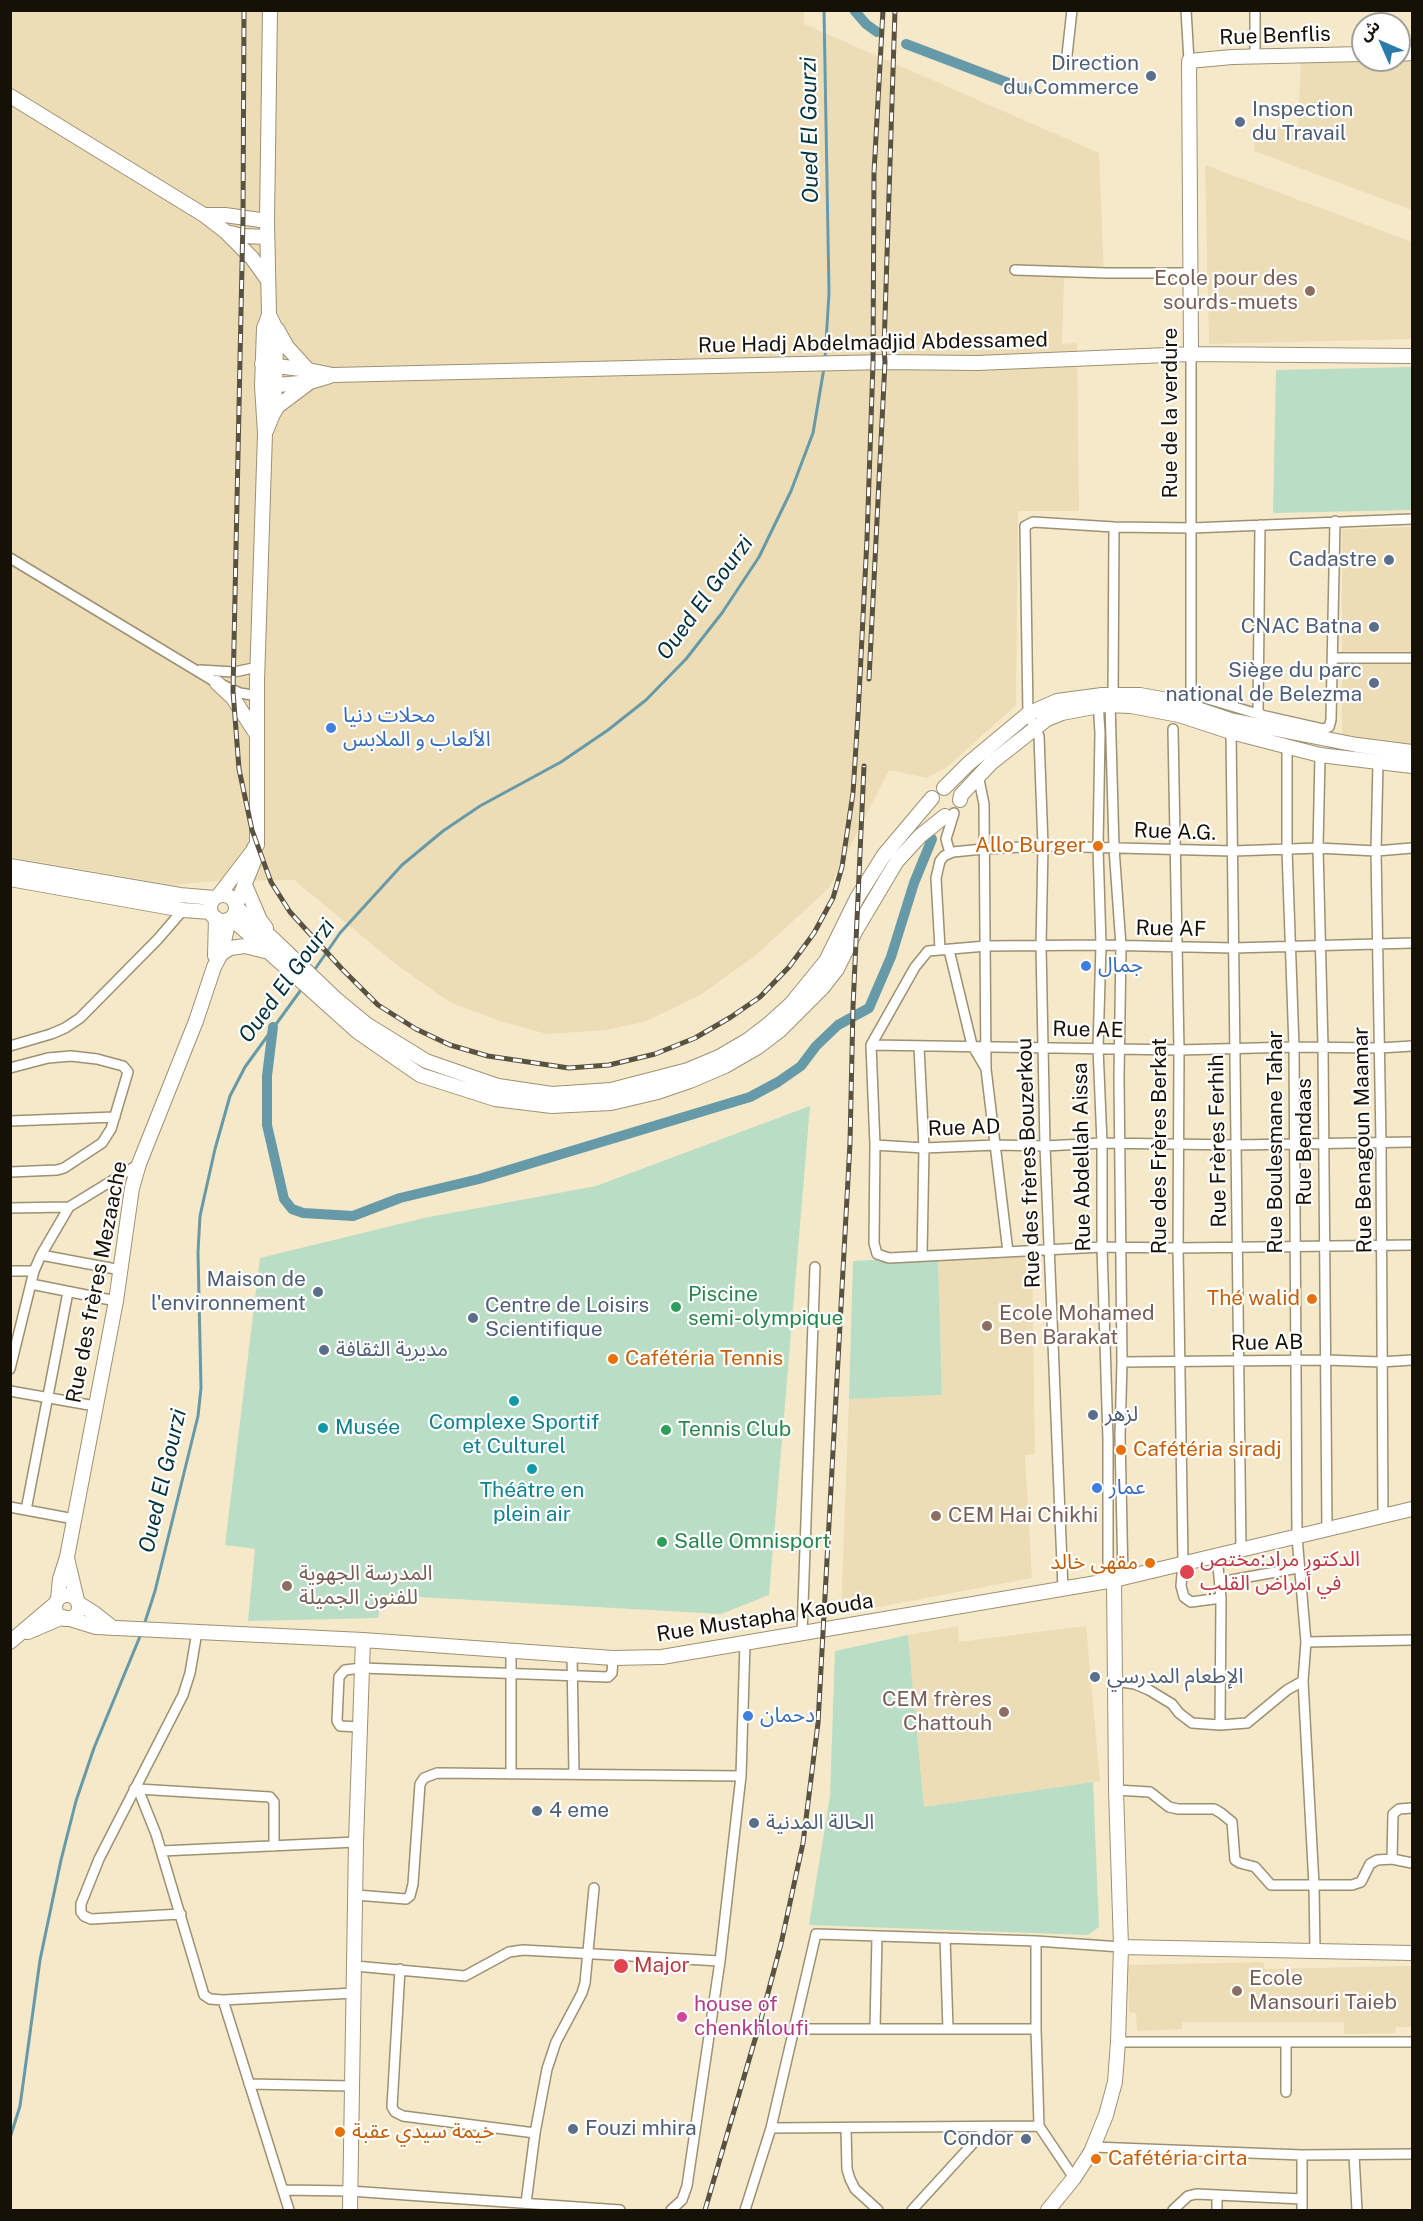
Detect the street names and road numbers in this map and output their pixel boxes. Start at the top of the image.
street label: Rue Benflis [1219,21,1331,51]
street label: Rue Hadj Abdelmadjid Abdessamed [698,327,1048,359]
street label: Rue de la verdure [1158,328,1184,498]
street label: Rue A.G. [1133,818,1217,846]
street label: Rue AF [1135,916,1207,942]
street label: Rue AE [1052,1017,1124,1043]
street label: Rue Benagoun Maamar [1348,1026,1378,1254]
street label: Rue Boulesmane Tahar [1263,1030,1289,1254]
street label: Rue des frères Bouzerkou [1012,1037,1046,1289]
street label: Rue des Frères Berkat [1147,1038,1173,1254]
street label: Rue Frères Ferhih [1204,1054,1232,1228]
street label: Rue Abdellah Aissa [1068,1062,1096,1252]
street label: Rue Bendaas [1292,1078,1318,1206]
street label: Rue AD [927,1114,1001,1142]
street label: Rue des frères Mezaache [61,1159,133,1405]
street label: Rue AB [1231,1330,1303,1356]
street label: Rue Mustapha Kaouda [655,1588,875,1648]

